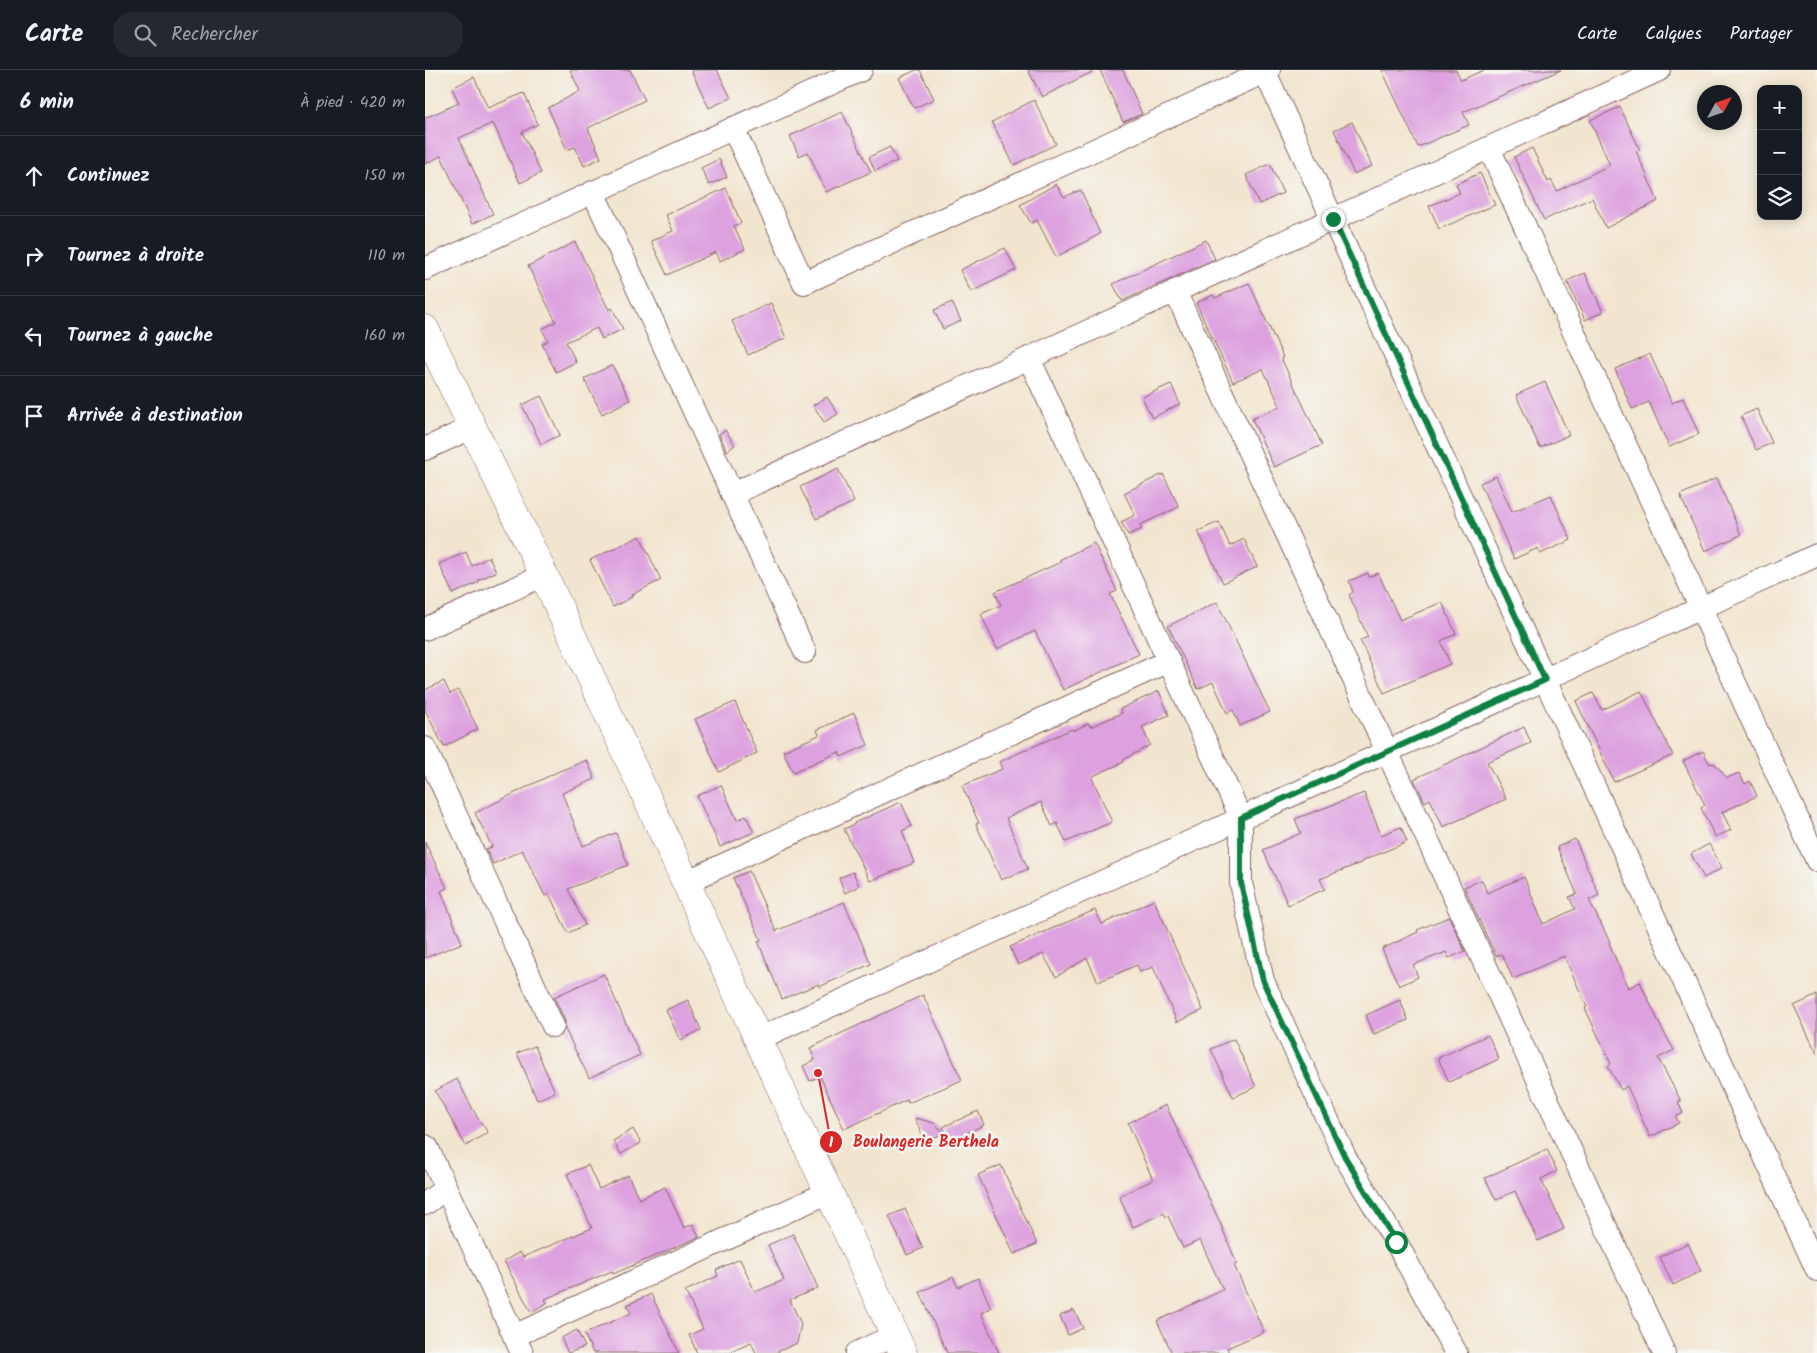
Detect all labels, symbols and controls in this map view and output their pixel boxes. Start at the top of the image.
search box [113,12,463,57]
text: Carte [25,15,83,54]
text: Rechercher [171,20,258,50]
text: Carte [1577,20,1617,49]
text: Calques [1645,20,1702,49]
text: Partager [1730,20,1792,49]
icon: search [131,21,159,49]
north arrow [1697,85,1742,130]
map controls [1757,85,1802,220]
button: + [1757,85,1802,130]
text: 6 min [20,86,74,119]
text: À pied · 420 m [300,90,405,115]
button: − [1757,130,1802,175]
text: Continuez [67,161,150,191]
icon: ahead [20,162,48,190]
text: 150 m [364,163,405,188]
button: layers [1757,175,1802,220]
route end [1322,208,1345,231]
text: Tournez à droite [67,241,204,271]
icon: right [20,242,48,270]
text: 110 m [368,243,405,268]
text: Tournez à gauche [67,321,213,351]
icon: left [20,322,48,350]
text: 160 m [364,323,405,348]
text: Arrivée à destination [67,401,243,431]
icon: arrive [20,402,48,430]
callout: Boulangerie Berthela [818,1126,1009,1157]
text: Boulangerie Berthela [853,1130,999,1155]
text: 1 [829,1131,834,1155]
route start [1385,1231,1408,1254]

